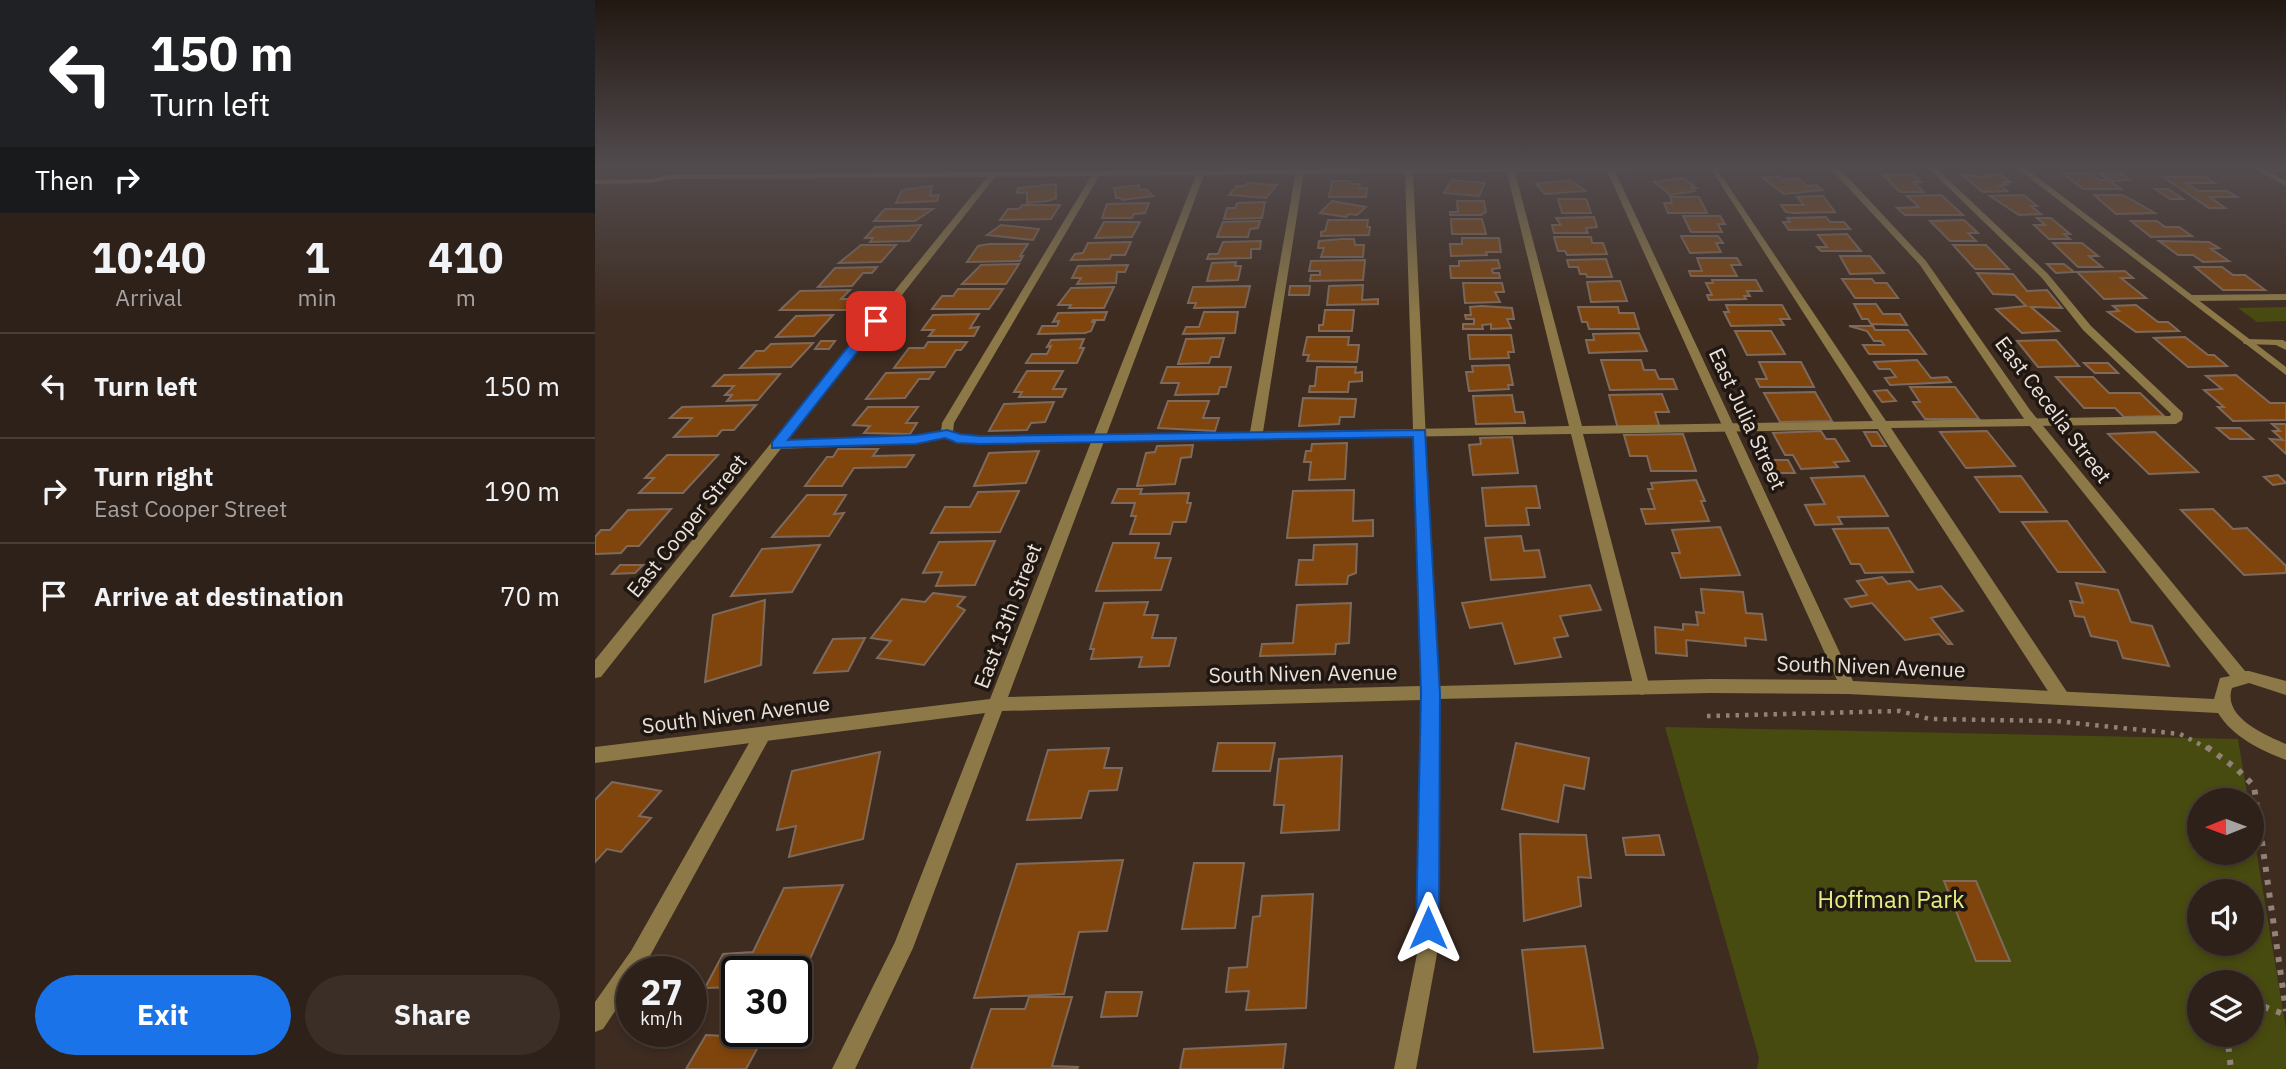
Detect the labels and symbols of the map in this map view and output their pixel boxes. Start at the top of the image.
pin [846,291,906,351]
street label: East Cecelia Street [1989,330,2118,489]
street label: East Julia Street [1703,343,1793,494]
street label: East Cooper Street [620,448,753,603]
street label: East 13th Street [967,539,1048,692]
street label: South Niven Avenue [1776,649,1966,683]
street label: South Niven Avenue [1208,657,1398,689]
street label: South Niven Avenue [640,689,831,739]
north arrow [2187,788,2265,864]
park label: Hoffman Park [1817,883,1965,915]
position arrow [1391,891,1465,965]
speed limit sign: 30 [721,956,812,1047]

